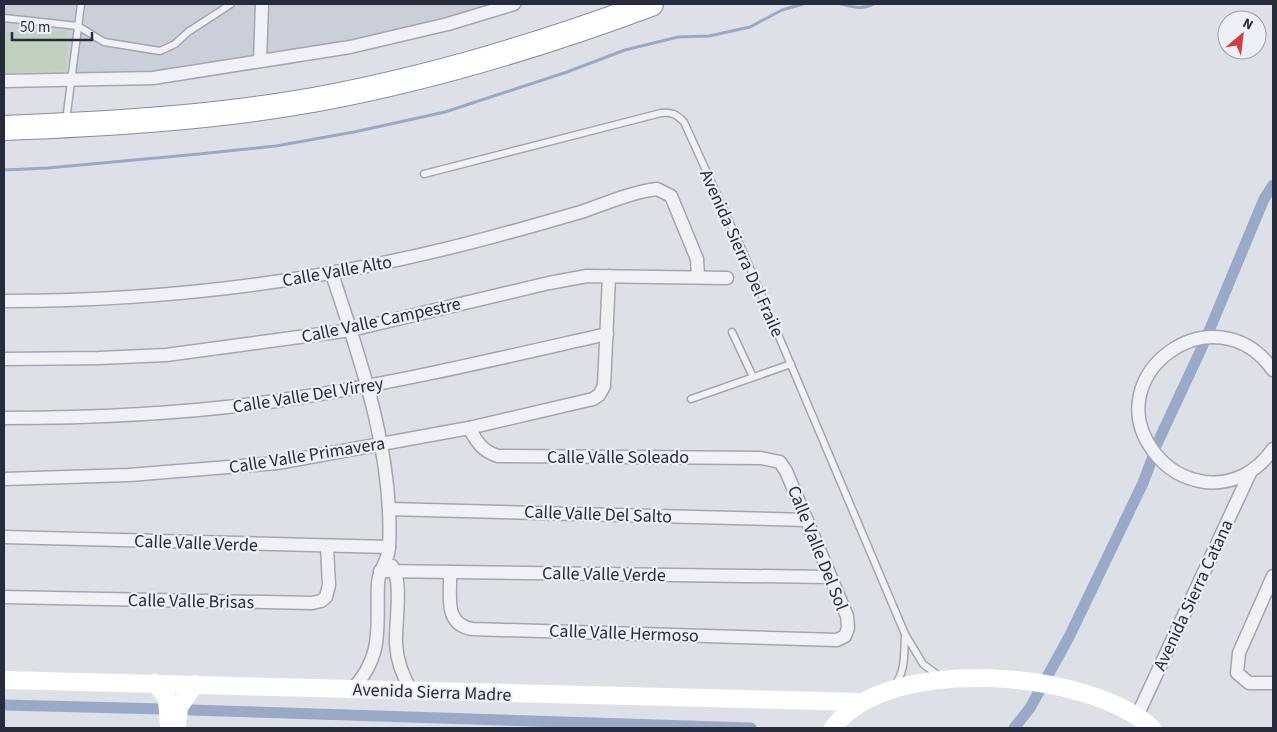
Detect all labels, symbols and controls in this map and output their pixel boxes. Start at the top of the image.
scale bar [12,10,92,42]
north arrow [1217,10,1267,60]
text: N [1239,13,1256,35]
text: 50 m [20,17,50,38]
street label: Avenida Sierra Del Fraile [693,165,790,341]
street label: Calle Valle Alto [280,250,394,293]
street label: Calle Valle Campestre [299,291,463,350]
street label: Calle Valle Del Virrey [231,371,386,420]
street label: Calle Valle Primavera [227,431,387,480]
street label: Calle Valle Soleado [547,445,689,470]
street label: Calle Valle Del Sol [781,482,854,614]
street label: Calle Valle Del Salto [524,499,672,530]
street label: Avenida Sierra Catana [1147,515,1240,675]
street label: Calle Valle Verde [134,529,258,558]
street label: Calle Valle Verde [542,561,666,588]
street label: Calle Valle Brisas [128,588,254,615]
street label: Calle Valle Hermoso [549,618,699,649]
street label: Avenida Sierra Madre [352,677,512,708]

